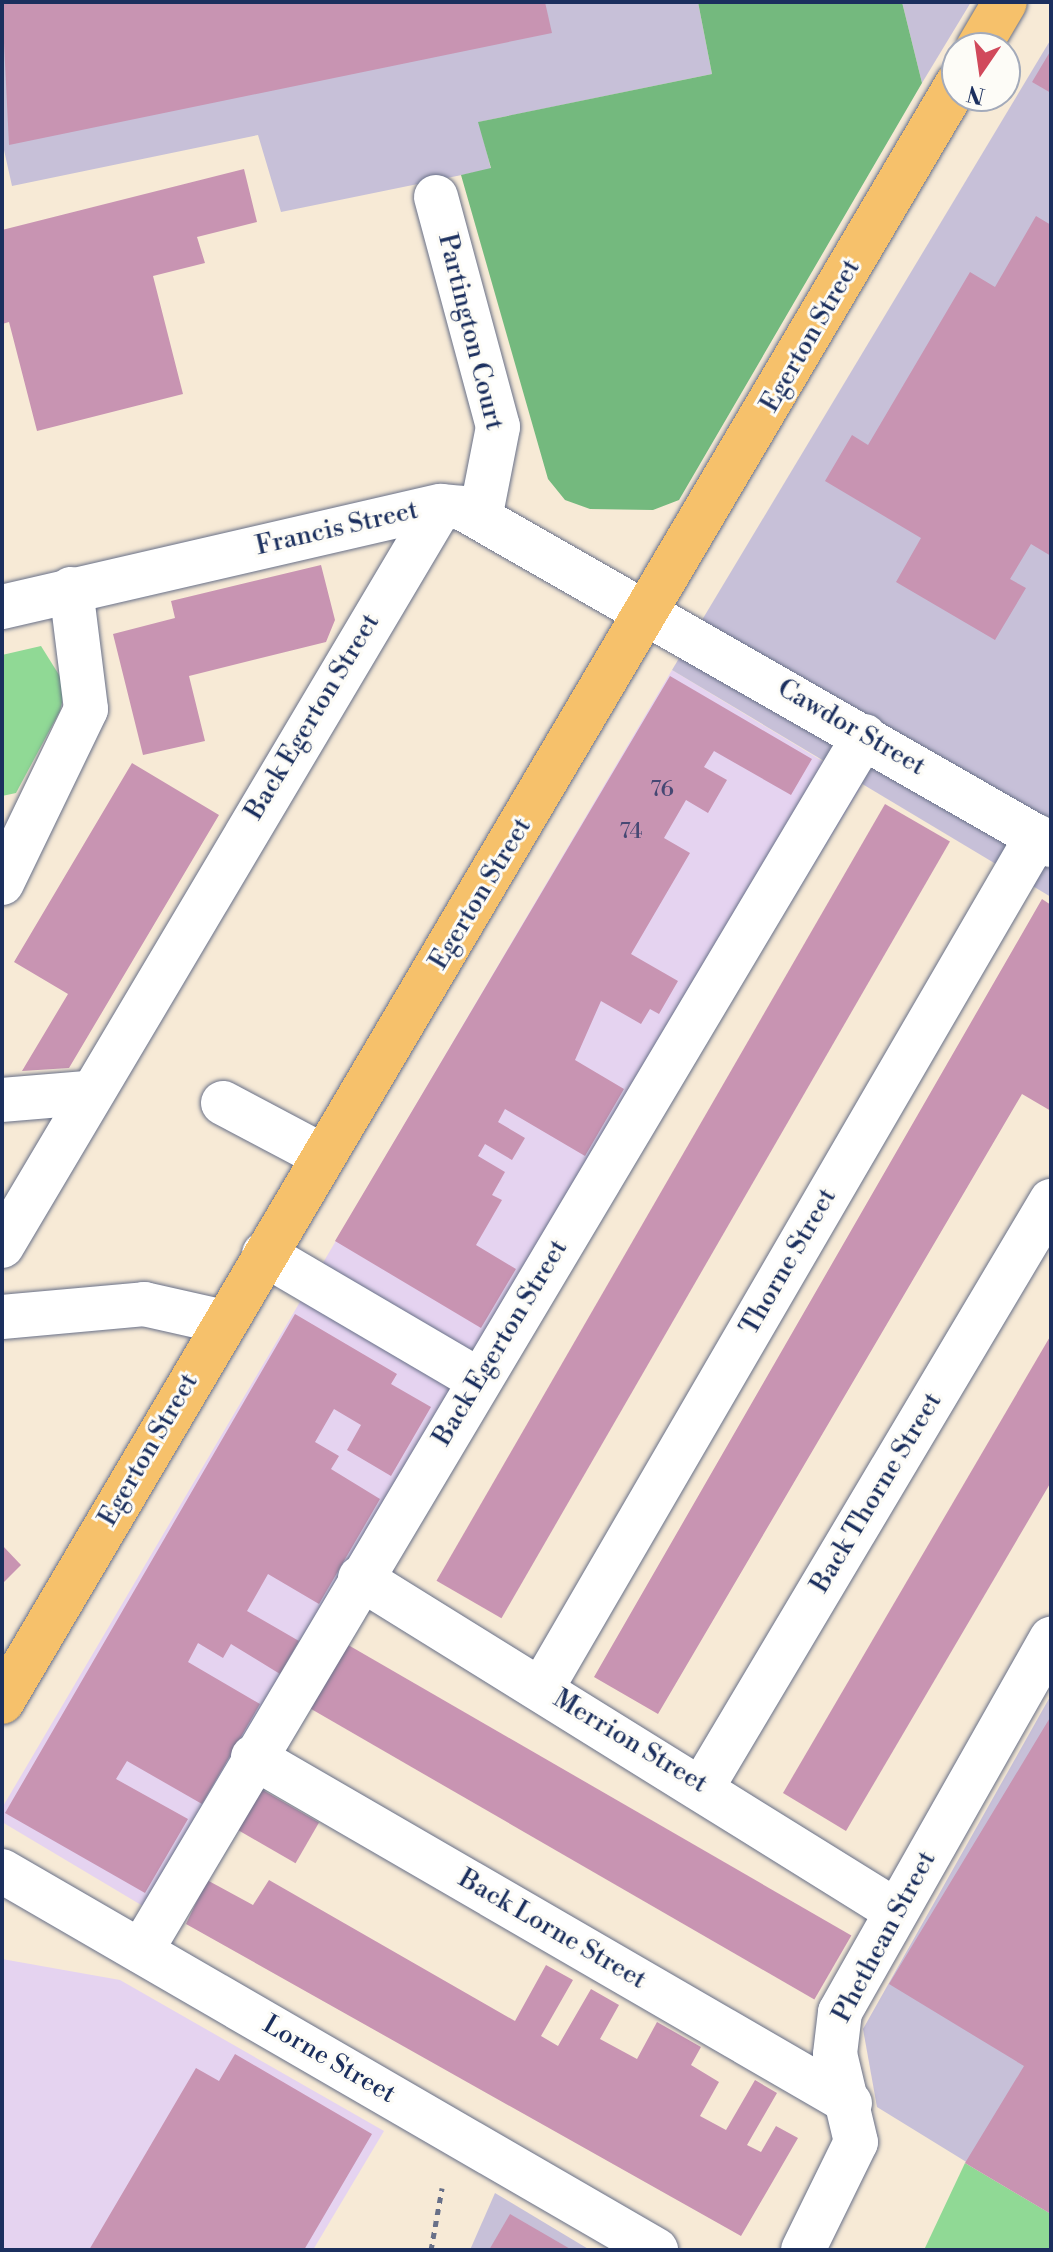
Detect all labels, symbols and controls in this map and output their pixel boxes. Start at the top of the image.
north arrow [941,32,1021,112]
text: N [964,79,987,109]
street label: Partington Court [431,231,509,433]
street label: Egerton Street [755,254,867,418]
street label: Francis Street [253,495,421,563]
street label: Back Egerton Street [239,608,387,826]
street label: Cawdor Street [772,673,930,783]
house number: 76 [650,777,674,803]
street label: Egerton Street [424,813,538,975]
house number: 74 [620,819,642,845]
street label: Thorne Street [734,1183,844,1341]
street label: Back Egerton Street [427,1234,575,1452]
street label: Egerton Street [93,1368,205,1532]
street label: Back Thorne Street [805,1387,949,1599]
street label: Merrion Street [547,1684,713,1800]
street label: Phethean Street [827,1846,943,2028]
street label: Back Lorne Street [453,1864,651,1996]
street label: Lorne Street [257,2009,401,2111]

